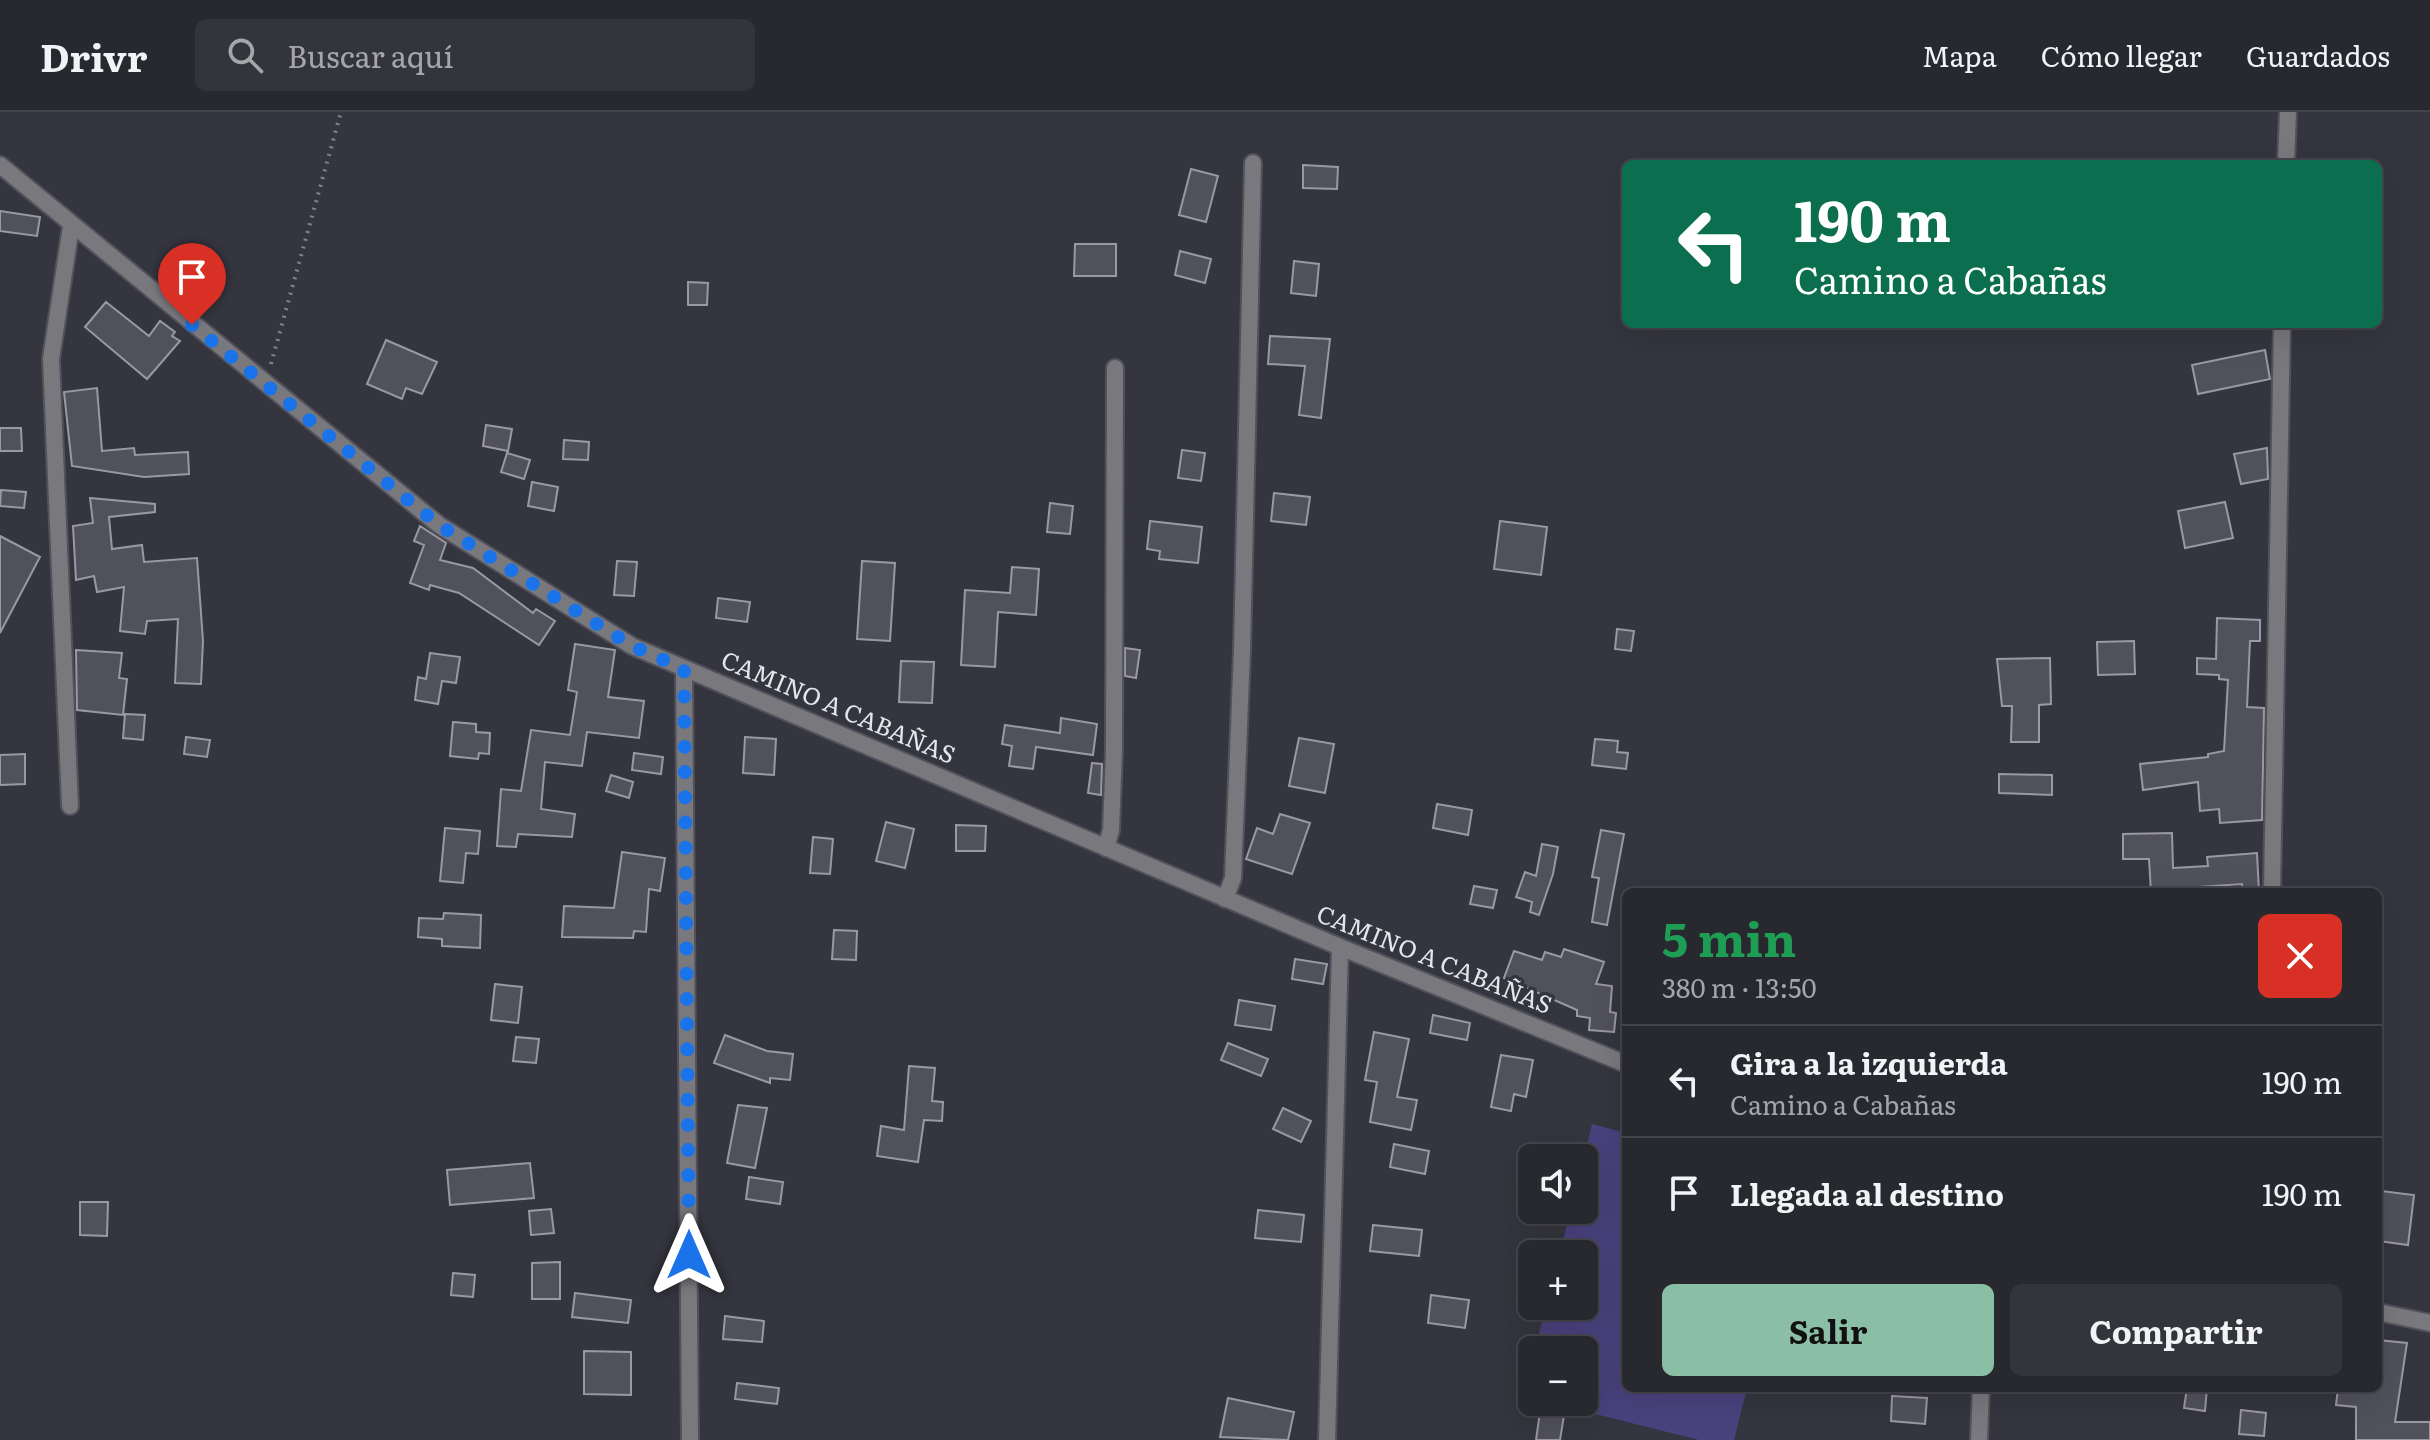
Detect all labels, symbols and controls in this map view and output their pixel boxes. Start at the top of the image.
search box [195,19,755,91]
text: Drivr [40,27,147,84]
icon: search [223,33,267,77]
text: Buscar aquí [287,33,453,77]
text: Mapa [1922,34,1997,76]
text: Cómo llegar [2041,34,2202,76]
text: Guardados [2246,34,2390,76]
text: 190 m [1794,176,1951,259]
icon: left [1662,192,1766,296]
pin [158,243,226,325]
text: Camino a Cabañas [1794,252,2106,305]
icon: arrive [170,255,214,299]
street label: CAMINO A CABAÑAS [717,641,961,771]
street label: CAMINO A CABAÑAS [1312,894,1558,1021]
text: 5 min [1662,901,1796,972]
button: close [2258,914,2342,998]
text: 380 m · 13:50 [1662,967,1817,1006]
text: Gira a la izquierda [1730,1040,2008,1084]
icon: left [1662,1059,1706,1103]
text: 190 m [2262,1059,2342,1103]
text: Camino a Cabañas [1730,1084,1956,1123]
map controls [1518,1144,1598,1416]
button: sound [1518,1144,1598,1224]
icon: arrive [1662,1171,1706,1215]
text: Llegada al destino [1730,1171,2004,1215]
text: 190 m [2262,1171,2342,1215]
position arrow [647,1213,731,1297]
button: + [1518,1240,1598,1320]
button: Salir [1662,1284,1994,1376]
button: Compartir [2010,1284,2342,1376]
button: − [1518,1336,1598,1416]

